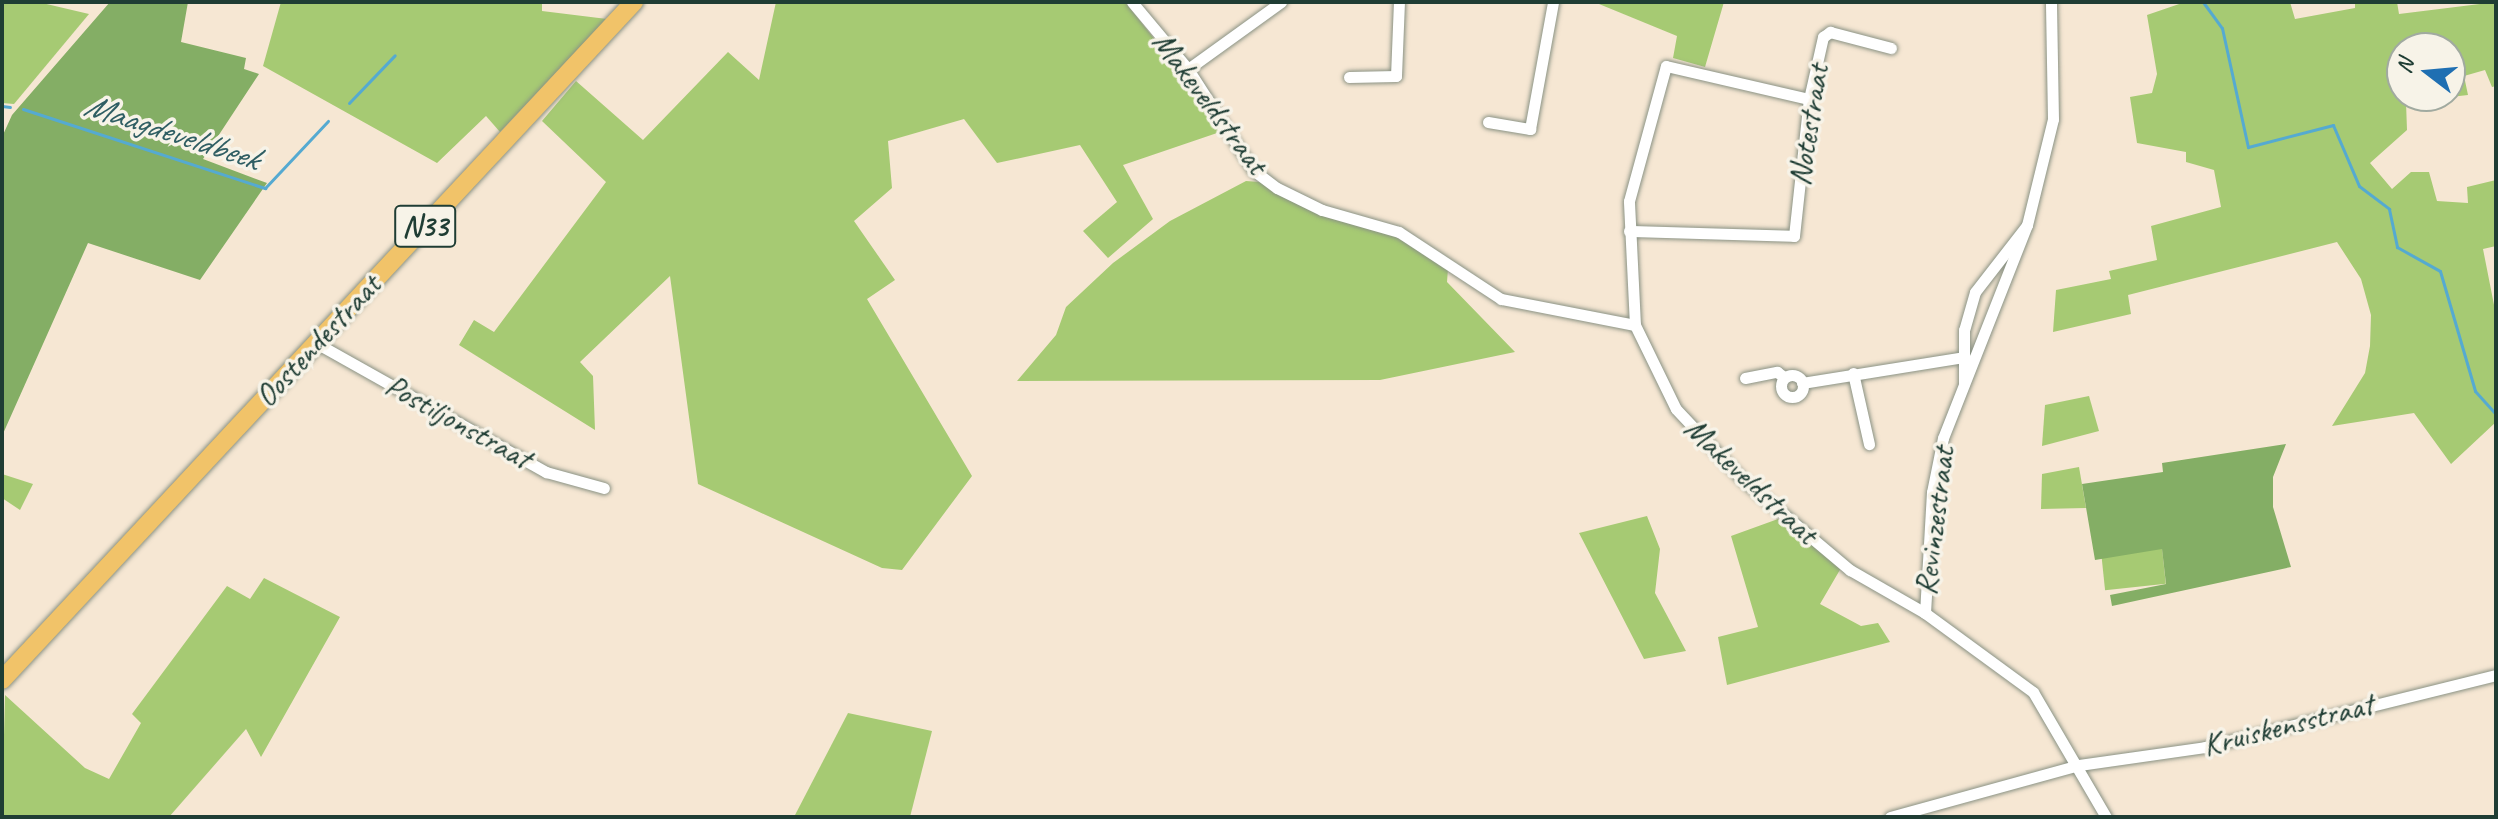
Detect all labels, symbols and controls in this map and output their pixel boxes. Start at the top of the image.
street label: Makeveldstraat [1144,24,1276,182]
north arrow [2386,32,2466,112]
text: N [2390,56,2420,76]
street label: Notestraat [1780,62,1838,188]
water label: Maagdeveldbeek [80,84,264,178]
road number: N33 [393,200,457,252]
street label: Oostendestraat [247,267,389,415]
street label: Postiljonstraat [378,366,538,478]
street label: Makeveldstraat [1676,410,1826,552]
street label: Revinzestraat [1907,445,1963,597]
street label: Kruiskensstraat [2199,685,2377,765]

